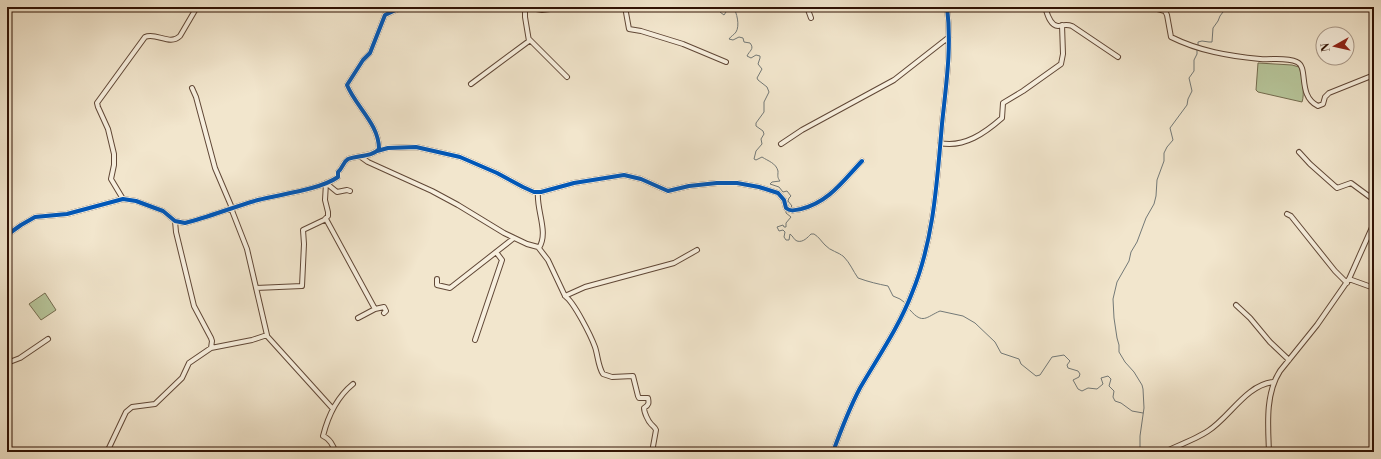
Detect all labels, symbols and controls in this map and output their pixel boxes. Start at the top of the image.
north arrow [1315,26,1355,66]
text: N [1319,42,1334,53]

